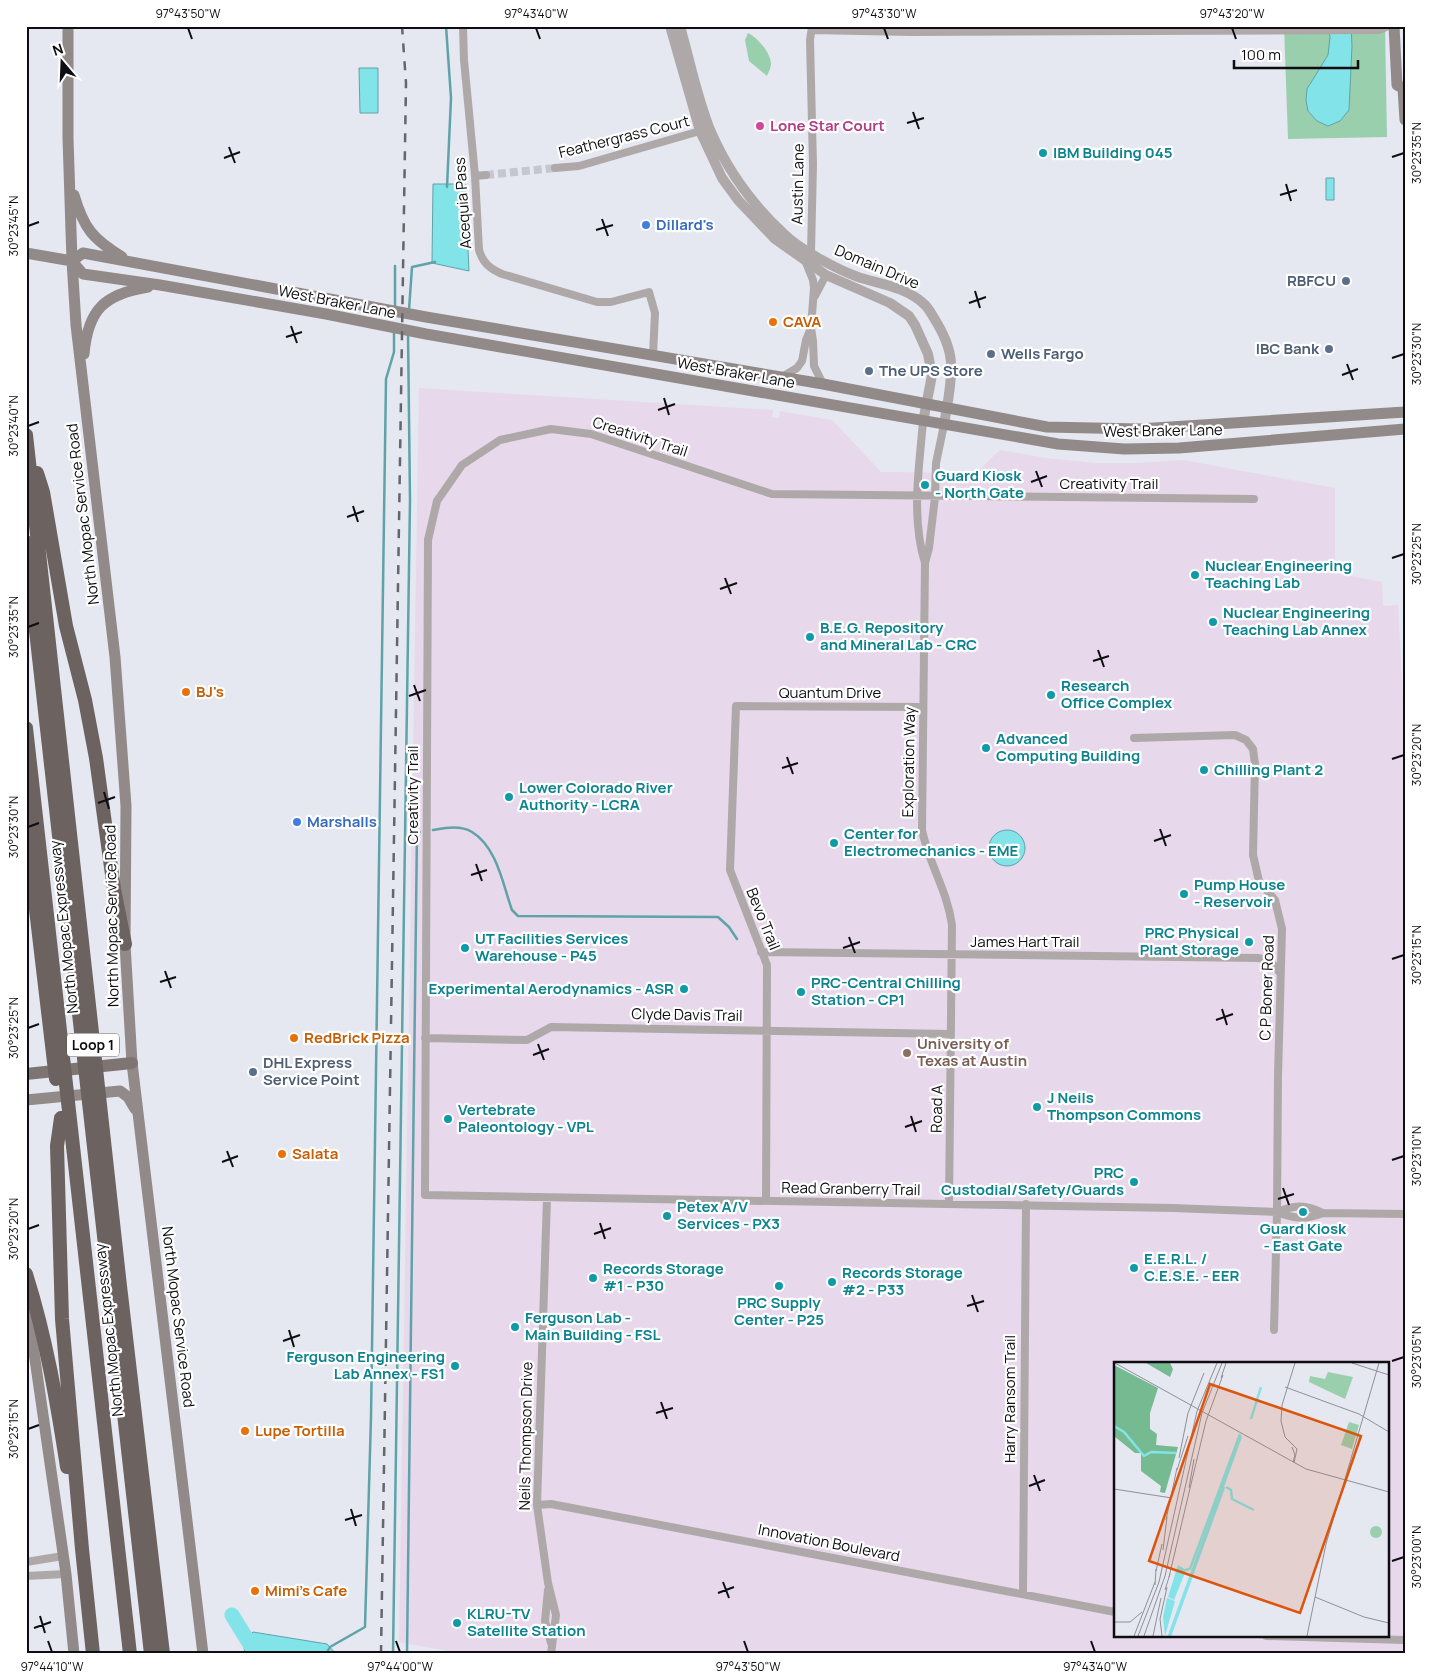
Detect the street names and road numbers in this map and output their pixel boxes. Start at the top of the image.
street label: Feathergrass Court [556,110,691,163]
street label: Austin Lane [786,143,809,225]
street label: Acequia Pass [449,156,476,250]
street label: Domain Drive [831,239,923,294]
street label: West Braker Lane [276,280,398,323]
street label: West Braker Lane [675,352,797,393]
street label: Creativity Trail [590,411,690,462]
street label: West Braker Lane [1103,419,1223,442]
street label: North Mopac Service Road [61,422,104,606]
street label: Creativity Trail [1060,473,1158,494]
street label: Quantum Drive [779,682,882,703]
street label: Exploration Way [897,706,920,817]
street label: Creativity Trail [402,746,423,844]
street label: North Mopac Service Road [99,825,124,1007]
street label: North Mopac Expressway [44,839,83,1015]
street label: Bevo Trail [741,885,785,953]
street label: James Hart Trail [970,931,1080,952]
street label: C P Boner Road [1254,935,1279,1041]
street label: Clyde Davis Trail [631,1003,743,1026]
road number: Loop 1 [67,1034,119,1056]
street label: Road A [926,1084,947,1133]
street label: Read Granberry Trail [781,1177,921,1200]
street label: North Mopac Service Road [157,1225,200,1409]
street label: North Mopac Expressway [89,1242,128,1418]
street label: Harry Ransom Trail [999,1335,1020,1463]
street label: Neils Thompson Drive [514,1361,537,1511]
street label: Innovation Boulevard [756,1518,902,1567]

